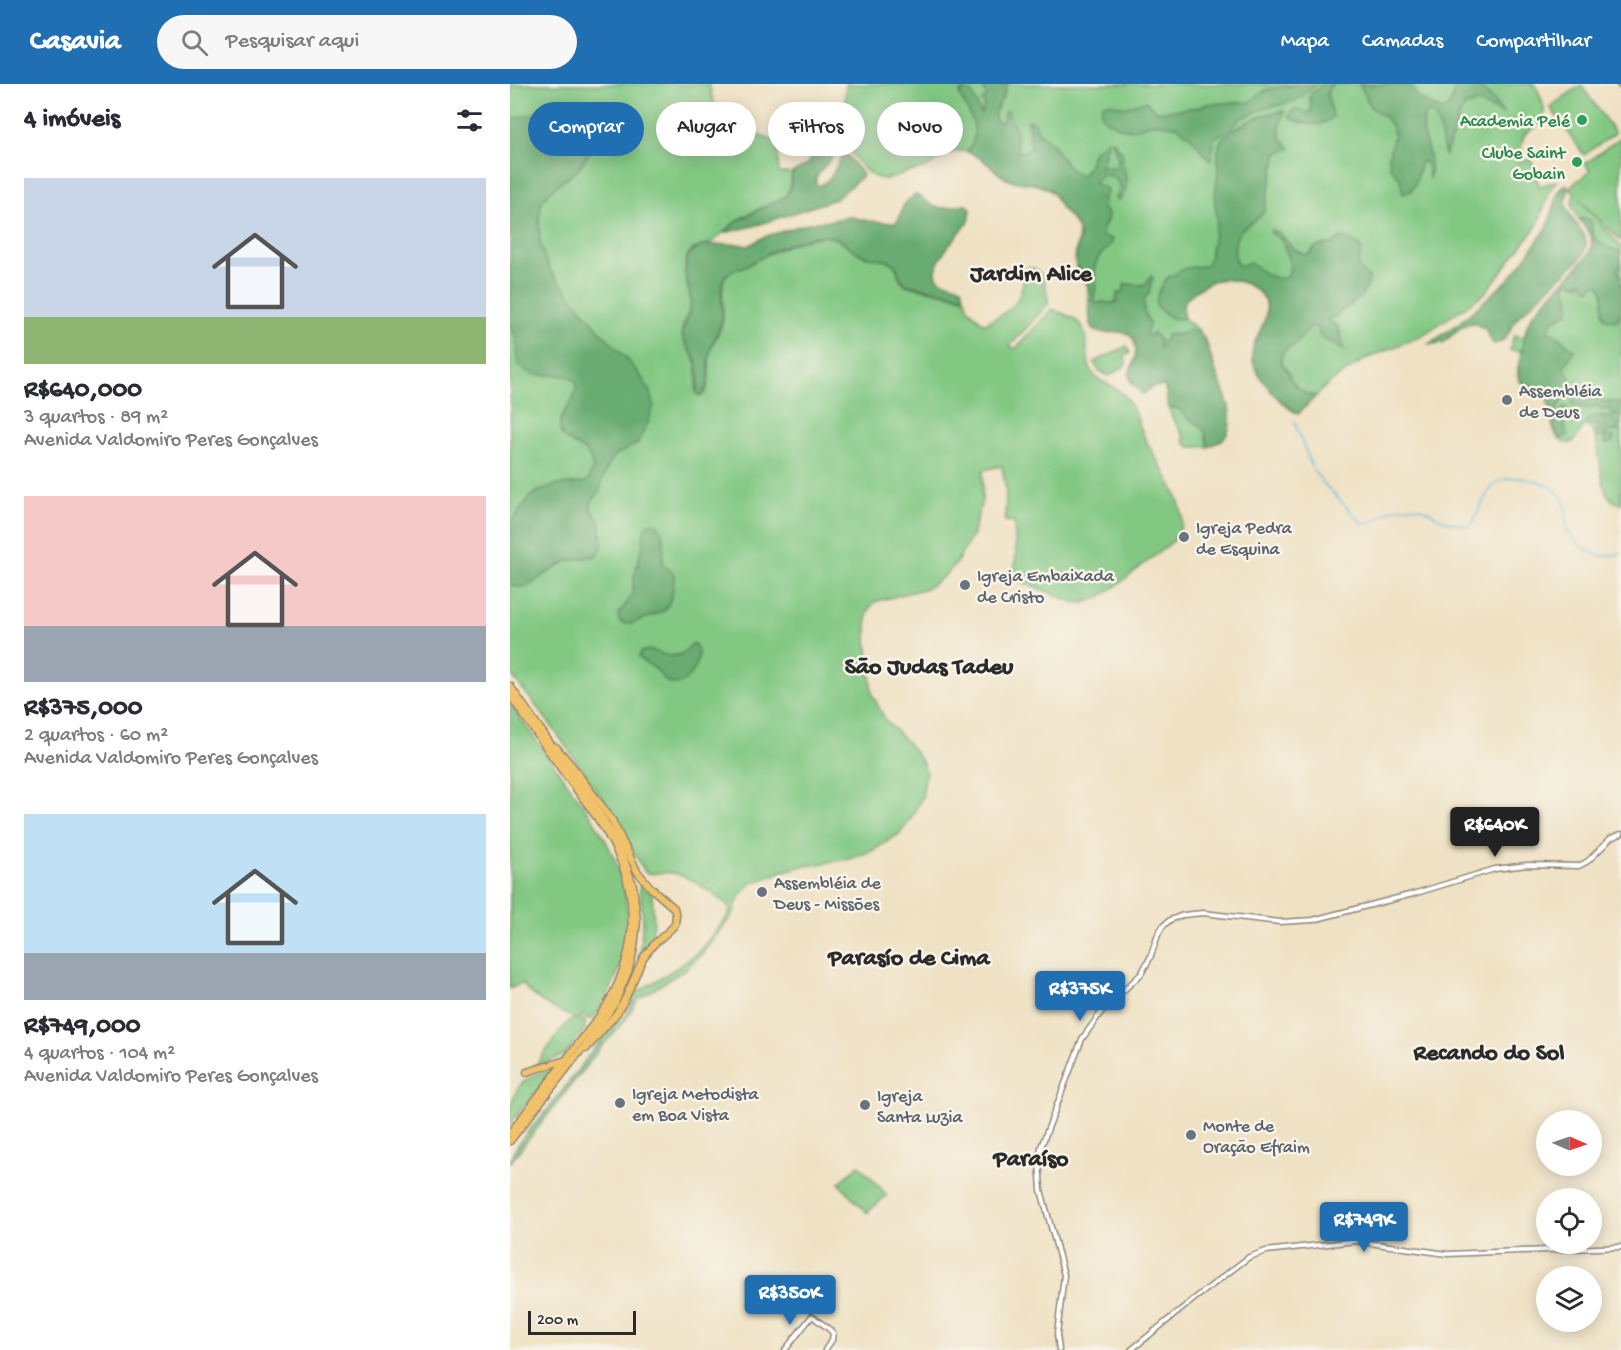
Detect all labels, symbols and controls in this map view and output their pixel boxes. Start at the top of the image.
search box [157,15,577,69]
text: Casavia [30,26,121,59]
icon: search [178,26,211,59]
text: Pesquisar aqui [226,29,359,55]
text: Mapa [1281,30,1329,55]
text: Camadas [1362,30,1443,55]
text: Compartilhar [1476,30,1591,55]
chip: Comprar [528,102,644,156]
chip: Alugar [656,102,756,156]
chip: Filtros [768,102,865,156]
chip: Novo [877,102,963,156]
icon: filters [453,104,486,137]
text: 4 imóveis [24,105,120,136]
place label: Academia Pelé [1460,112,1571,133]
marker: Academia Pelé [1575,113,1589,127]
place label: Clube Saint Gobain [1482,144,1567,186]
marker: Clube Saint Gobain [1570,155,1584,169]
icon: home [201,217,309,325]
district label: Jardim Alice [969,261,1093,290]
text: R$640,000 [24,376,142,407]
place label: Assembléia de Deus [1519,382,1603,424]
marker: Assembléia de Deus [1500,393,1514,407]
text: 3 quartos · 89 m² [24,407,168,430]
text: Avenida Valdomiro Peres Gonçalves [24,430,318,453]
place label: Igreja Pedra de Esquina [1196,519,1293,561]
marker: Igreja Pedra de Esquina [1177,530,1191,544]
icon: home [201,535,309,643]
place label: Igreja Embaixada de Cristo [977,567,1115,609]
marker: Igreja Embaixada de Cristo [958,578,972,592]
district label: São Judas Tadeu [845,654,1014,683]
text: R$375,000 [24,694,142,725]
text: 2 quartos · 60 m² [24,725,168,748]
text: Avenida Valdomiro Peres Gonçalves [24,748,318,771]
pin: R$640K [1446,807,1544,858]
text: R$640K [1464,815,1526,838]
icon: home [201,853,309,961]
place label: Assembléia de Deus - Missões [773,874,881,916]
marker: Assembléia de Deus - Missões [755,885,769,899]
district label: Parasío de Cima [826,945,991,974]
pin: R$375K [1031,971,1129,1022]
text: R$375K [1049,979,1111,1002]
text: R$749,000 [24,1012,141,1043]
district label: Recando do Sol [1412,1040,1565,1069]
text: 4 quartos · 104 m² [24,1043,175,1066]
text: Avenida Valdomiro Peres Gonçalves [24,1066,318,1089]
place label: Igreja Metodista em Boa Vista [632,1085,760,1127]
place label: Igreja Santa Luzia [877,1087,963,1129]
marker: Igreja Metodista em Boa Vista [613,1096,627,1110]
marker: Igreja Santa Luzia [858,1098,872,1112]
north arrow [1536,1110,1602,1176]
map controls [1536,1110,1602,1332]
place label: Monte de Oração Efraim [1203,1117,1310,1159]
marker: Monte de Oração Efraim [1184,1128,1198,1142]
district label: Paraíso [992,1146,1069,1175]
button: locate [1536,1188,1602,1254]
pin: R$749K [1315,1202,1413,1253]
text: R$749K [1334,1210,1394,1233]
button: layers [1536,1266,1602,1332]
pin: R$350K [741,1275,839,1326]
text: R$350K [759,1283,821,1306]
scale bar [528,1308,636,1336]
text: 200 m [537,1312,578,1331]

